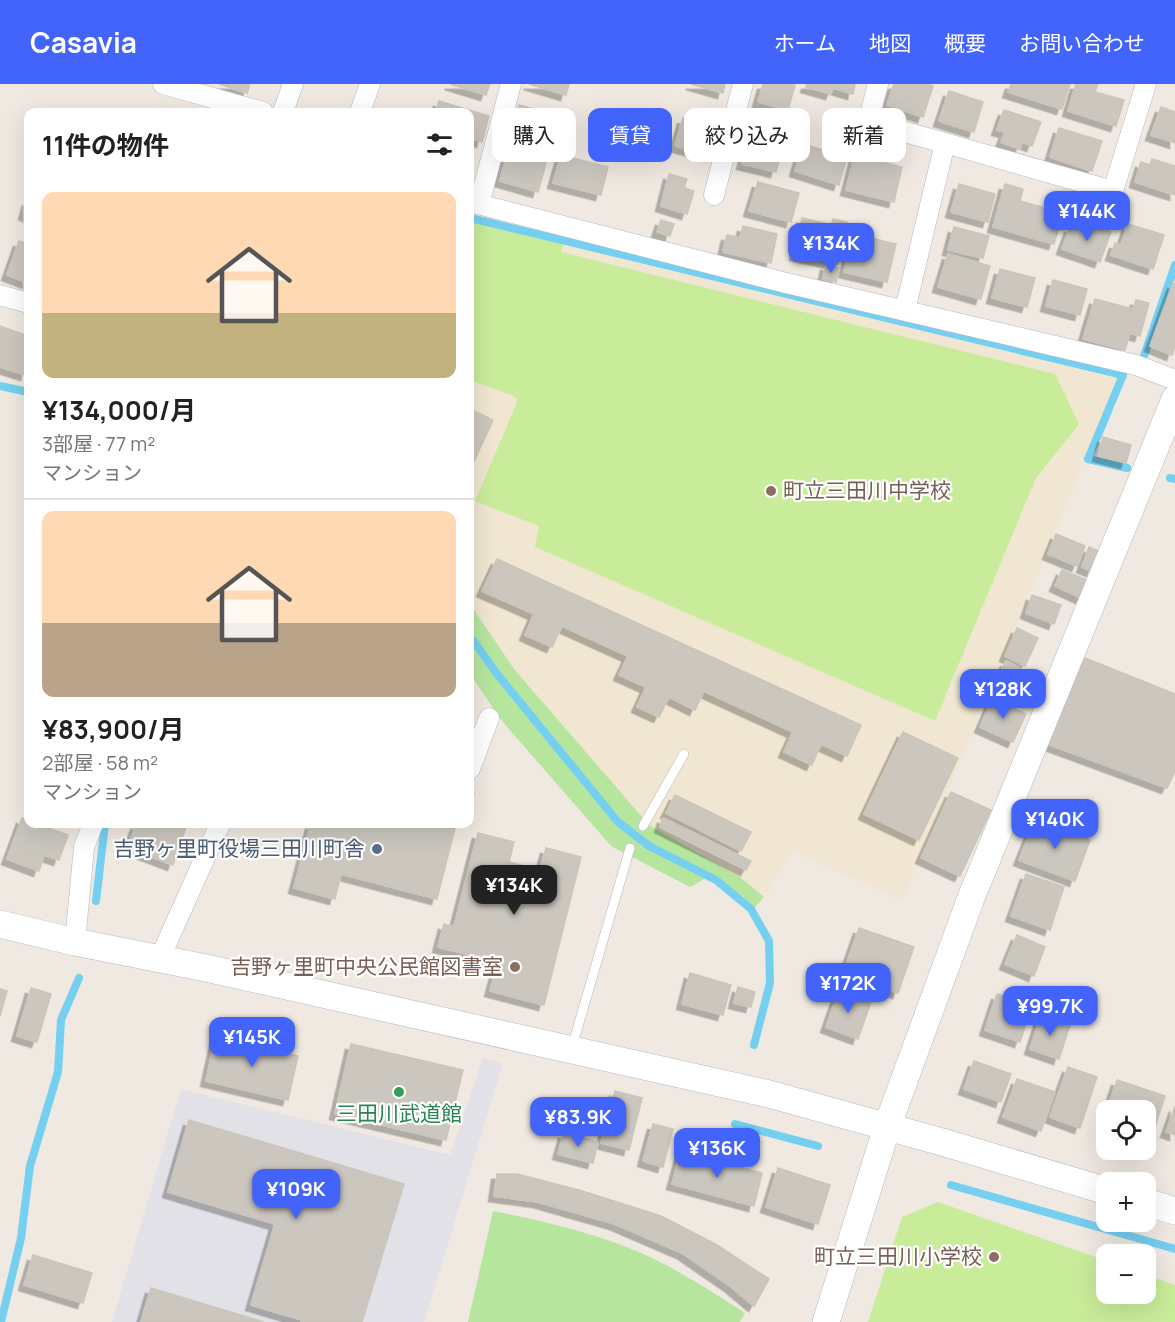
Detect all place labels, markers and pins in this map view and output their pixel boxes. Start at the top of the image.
pin: ¥144K [1045,191,1129,242]
pin: ¥134K [789,223,873,274]
place label: 町立三田川中学校 [783,476,951,504]
marker: 町立三田川中学校 [764,484,778,498]
pin: ¥128K [961,669,1045,720]
pin: ¥140K [1013,799,1097,850]
place label: 吉野ヶ里町役場三田川町舎 [113,834,365,862]
marker: 吉野ヶ里町役場三田川町舎 [370,842,384,856]
pin: ¥134K [472,865,556,916]
place label: 吉野ヶ里町中央公民館図書室 [230,952,503,980]
marker: 吉野ヶ里町中央公民館図書室 [508,960,522,974]
pin: ¥172K [806,963,890,1014]
pin: ¥99.7K [1001,986,1099,1037]
pin: ¥145K [210,1017,294,1068]
marker: 三田川武道館 [392,1085,406,1099]
pin: ¥83.9K [529,1097,627,1148]
place label: 三田川武道館 [336,1099,462,1127]
pin: ¥136K [675,1128,759,1179]
pin: ¥109K [254,1169,338,1220]
place label: 町立三田川小学校 [814,1242,982,1270]
marker: 町立三田川小学校 [987,1250,1001,1264]

